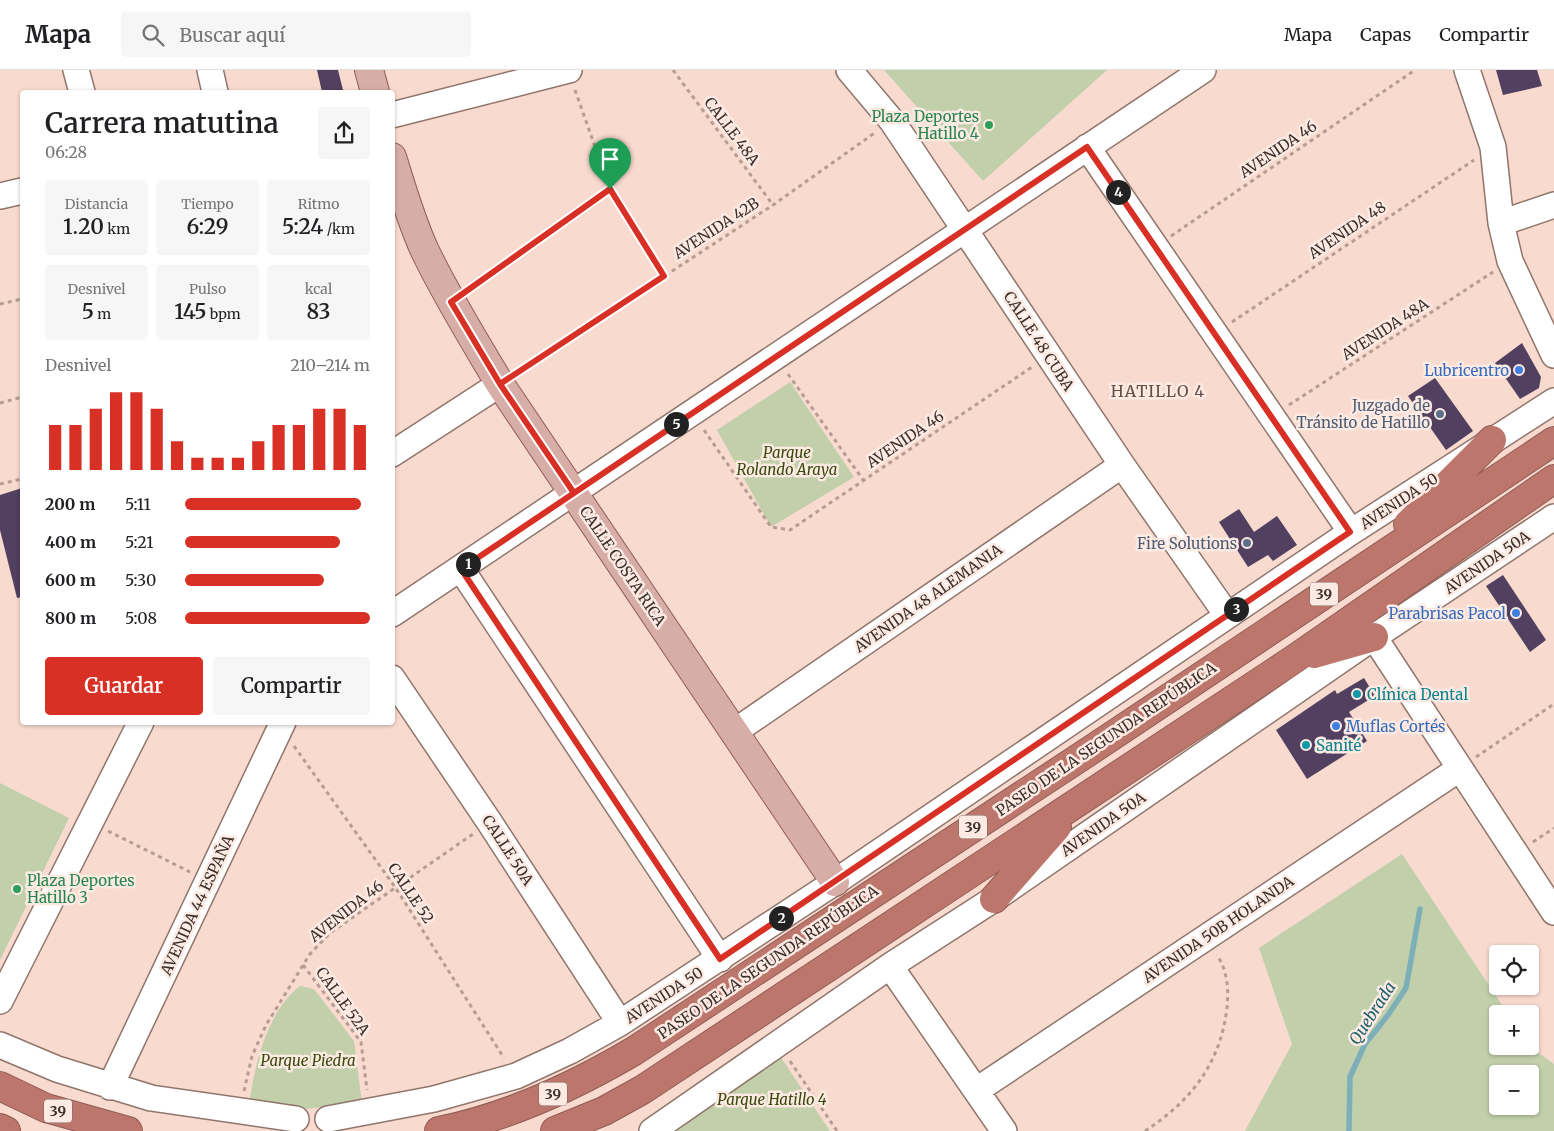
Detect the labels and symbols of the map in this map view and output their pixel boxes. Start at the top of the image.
street label: CALLE 48A [700,93,764,169]
place label: Plaza Deportes Hatillo 4 [871,107,979,143]
street label: AVENIDA 46 [1235,116,1320,182]
marker: Plaza Deportes Hatillo 4 [983,119,995,131]
pin [589,138,631,189]
pin: 4 [1106,180,1130,204]
street label: AVENIDA 42B [669,193,762,263]
street label: AVENIDA 48 [1304,197,1389,263]
street label: CALLE 48 CUBA [1000,288,1079,395]
street label: AVENIDA 48A [1337,294,1432,365]
place label: Lubricentro [1424,361,1509,380]
marker: Lubricentro [1513,364,1525,376]
district label: HATILLO 4 [1111,381,1205,401]
place label: Juzgado de Tránsito de Hatillo [1296,396,1430,432]
street label: AVENIDA 46 [862,406,947,472]
marker: Juzgado de Tránsito de Hatillo [1434,408,1446,420]
pin: 5 [664,412,688,436]
park label: Parque Rolando Araya [737,443,837,479]
street label: AVENIDA 50 [1356,469,1442,534]
street label: CALLE COSTA RICA [576,502,670,630]
street label: AVENIDA 50A [1440,526,1534,598]
place label: Fire Solutions [1137,534,1237,553]
marker: Fire Solutions [1241,537,1253,549]
street label: AVENIDA 48 ALEMANIA [850,539,1006,657]
pin: 1 [456,552,480,576]
road number: 39 [1310,582,1338,606]
pin: 3 [1224,596,1248,622]
place label: Parabrisas Pacol [1389,604,1506,623]
marker: Parabrisas Pacol [1510,607,1522,619]
street label: PASEO DE LA SEGUNDA REPÚBLICA [992,657,1220,820]
place label: Clínica Dental [1367,685,1468,704]
marker: Clínica Dental [1351,688,1363,700]
place label: Muflas Cortés [1346,717,1445,736]
marker: Muflas Cortés [1330,720,1342,732]
place label: Sanité [1316,736,1361,755]
marker: Sanité [1300,739,1312,751]
street label: AVENIDA 50A [1056,787,1150,861]
street label: CALLE 50A [478,811,538,889]
road number: 39 [959,816,987,839]
street label: AVENIDA 44 ESPAÑA [156,831,238,979]
street label: CALLE 52 [384,859,438,927]
place label: Plaza Deportes Hatillo 3 [27,871,135,907]
street label: AVENIDA 50B HOLANDA [1138,871,1298,987]
street label: AVENIDA 46 [304,876,387,947]
street label: PASEO DE LA SEGUNDA REPÚBLICA [654,880,882,1043]
marker: Plaza Deportes Hatillo 3 [11,883,23,895]
pin: 2 [768,906,794,930]
street label: CALLE 52A [312,963,374,1039]
street label: AVENIDA 50 [621,963,707,1028]
water label: Quebrada [1344,978,1400,1048]
park label: Parque Piedra [261,1051,355,1070]
road number: 39 [539,1082,567,1106]
park label: Parque Hatillo 4 [717,1090,827,1109]
road number: 39 [44,1100,72,1122]

